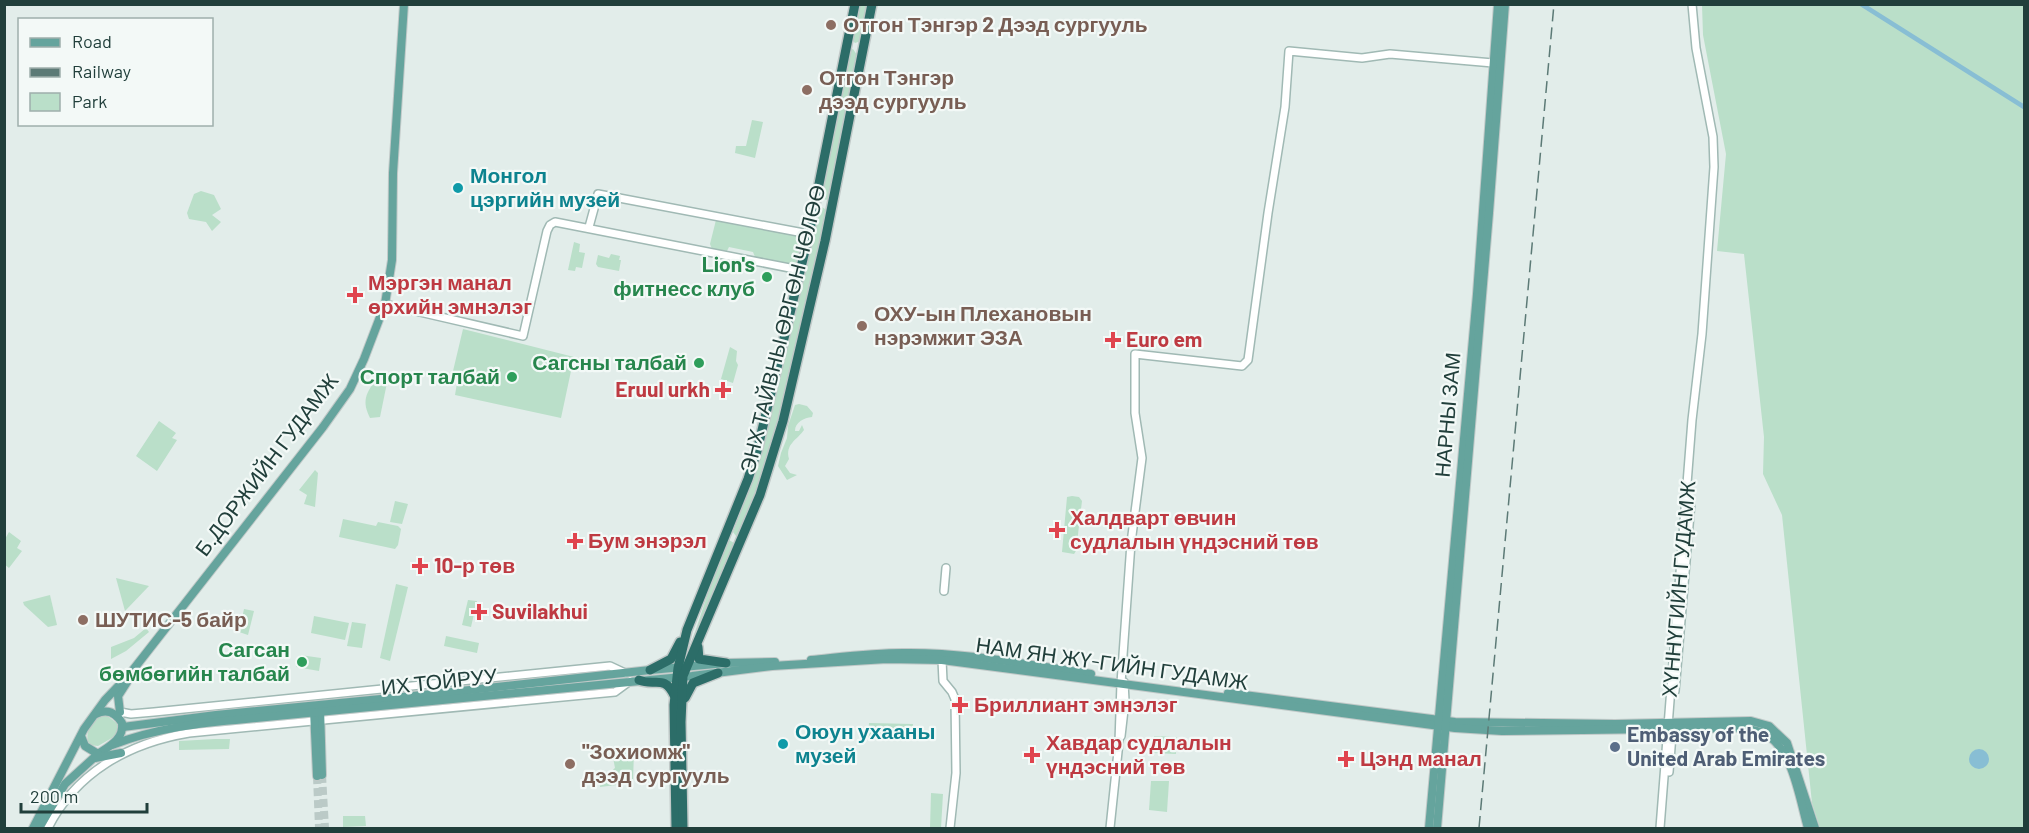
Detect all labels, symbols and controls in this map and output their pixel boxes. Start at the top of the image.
place label: Отгон Тэнгэр 2 Дээд сургууль [843,11,1148,36]
legend [18,18,213,126]
marker: Отгон Тэнгэр 2 Дээд сургууль [824,18,838,32]
text: Road [72,30,112,52]
text: Railway [72,60,131,82]
place label: Отгон Тэнгэр дээд сургууль [819,64,967,113]
marker: Отгон Тэнгэр дээд сургууль [800,83,814,97]
text: Park [72,90,107,112]
place label: Монгол цэргийн музей [470,162,620,211]
marker: Монгол цэргийн музей [451,181,465,195]
street label: ЭНХ ТАЙВНЫ ӨРГӨН ЧӨЛӨӨ [734,182,829,475]
place label: Lion's фитнесс клуб [613,251,755,300]
place label: Мэргэн манал өрхийн эмнэлэг [368,269,532,318]
marker: Lion's фитнесс клуб [760,270,774,284]
marker: Мэргэн манал өрхийн эмнэлэг [346,286,364,304]
place label: ОХУ-ын Плехановын нэрэмжит ЭЗА [874,300,1092,349]
marker: ОХУ-ын Плехановын нэрэмжит ЭЗА [855,319,869,333]
place label: Euro em [1126,326,1202,351]
marker: Euro em [1104,331,1122,349]
place label: Сагсны талбай [532,349,687,374]
street label: НАРНЫ ЗАМ [1429,351,1464,478]
marker: Сагсны талбай [692,356,706,370]
place label: Спорт талбай [360,363,500,388]
street label: Б.ДОРЖИЙН ГУДАМЖ [189,368,343,560]
marker: Спорт талбай [505,370,519,384]
place label: Eruul urkh [615,376,710,401]
marker: Eruul urkh [714,381,732,399]
street label: ХҮННҮГИЙН ГУДАМЖ [1656,479,1699,698]
place label: Халдварт өвчин судлалын үндэсний төв [1070,504,1319,553]
marker: Халдварт өвчин судлалын үндэсний төв [1048,521,1066,539]
place label: Бум энэрэл [588,527,707,552]
marker: Бум энэрэл [566,532,584,550]
place label: 10-р төв [434,552,515,577]
marker: 10-р төв [411,557,429,575]
place label: Suvilakhui [492,598,588,623]
marker: Suvilakhui [470,603,488,621]
place label: ШУТИС-5 байр [95,606,247,631]
marker: ШУТИС-5 байр [76,613,90,627]
street label: НАМ ЯН ЖҮ-ГИЙН ГУДАМЖ [975,631,1250,694]
place label: Сагсан бөмбөгийн талбай [99,636,290,685]
marker: Сагсан бөмбөгийн талбай [295,655,309,669]
street label: ИХ ТОЙРУУ [379,662,499,699]
place label: Бриллиант эмнэлэг [974,691,1178,716]
marker: Бриллиант эмнэлэг [951,696,969,714]
place label: Оюун ухааны музей [795,718,935,767]
place label: Embassy of the United Arab Emirates [1627,721,1825,770]
place label: Хавдар судлалын үндэсний төв [1046,729,1232,778]
marker: Оюун ухааны музей [776,737,790,751]
place label: "Зохиомж" дээд сургууль [582,738,730,787]
marker: Embassy of the United Arab Emirates [1608,740,1622,754]
place label: Цэнд манал [1360,745,1482,770]
marker: Хавдар судлалын үндэсний төв [1023,746,1041,764]
marker: Цэнд манал [1337,750,1355,768]
marker: "Зохиомж" дээд сургууль [563,757,577,771]
scale bar [21,776,147,814]
text: 200 m [30,785,78,807]

